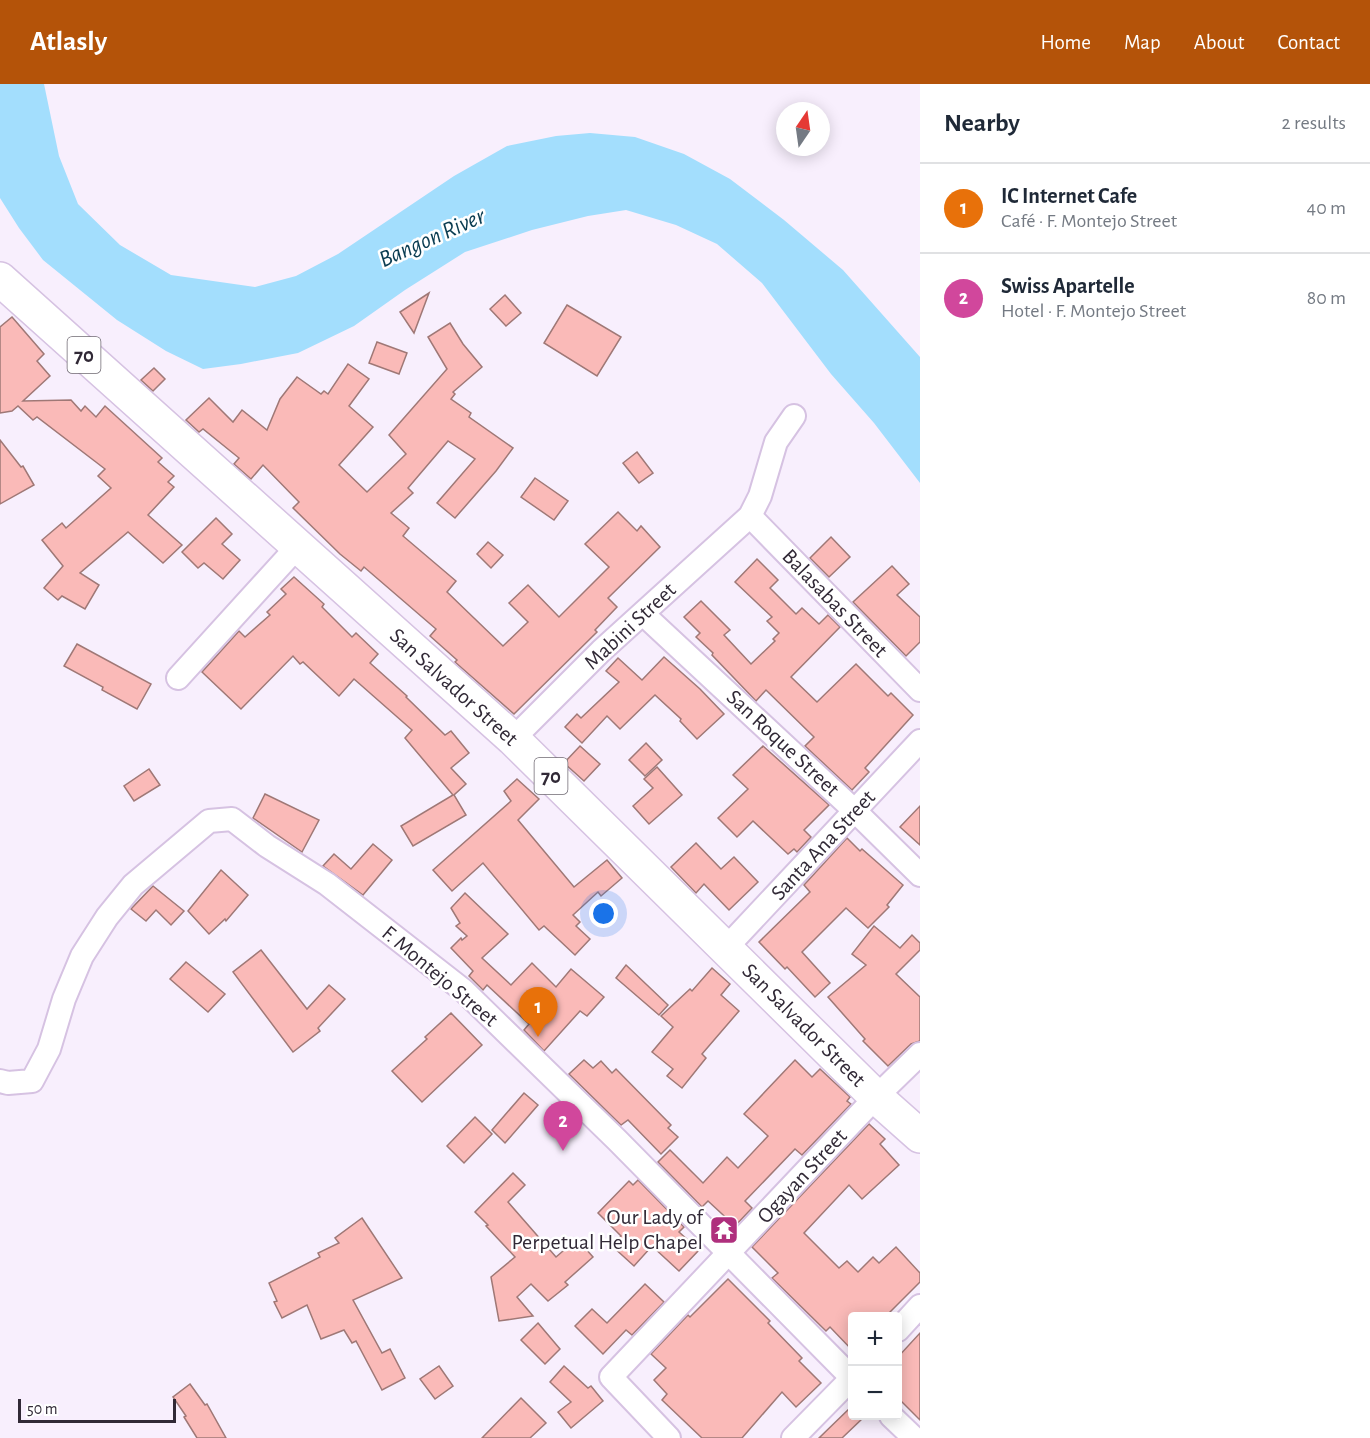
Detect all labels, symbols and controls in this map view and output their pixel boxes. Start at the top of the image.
text: Atlasly [30,28,107,56]
text: Home [1040,32,1091,53]
text: Map [1124,32,1161,53]
text: About [1194,32,1244,53]
text: Contact [1277,32,1340,53]
north arrow [776,102,830,156]
text: Nearby [944,110,1020,136]
text: 2 results [1282,113,1346,133]
text: IC Internet Cafe [1001,185,1137,207]
text: 1 [960,198,967,218]
text: 40 m [1307,198,1346,218]
water label: Bangon River [375,204,490,272]
text: Café · F. Montejo Street [1001,211,1177,231]
text: Swiss Apartelle [1001,275,1135,297]
text: 2 [959,288,968,308]
text: 80 m [1307,288,1346,308]
text: Hotel · F. Montejo Street [1001,301,1186,321]
road number: 70 [68,337,100,373]
street label: Balasabas Street [778,545,892,661]
street label: Mabini Street [580,578,680,674]
street label: San Salvador Street [386,624,522,750]
street label: San Roque Street [722,685,844,801]
road number: 70 [534,758,568,794]
street label: Santa Ana Street [767,786,879,904]
your location [589,899,618,928]
street label: F. Montejo Street [378,921,502,1031]
street label: San Salvador Street [738,959,870,1091]
pin: 1 [518,988,558,1037]
pin: 2 [544,1102,582,1151]
street label: Ogayan Street [753,1125,851,1227]
place label: Our Lady of Perpetual Help Chapel [512,1206,704,1253]
temple icon: Our Lady of Perpetual Help Chapel [708,1214,740,1246]
map controls [848,1312,902,1420]
button: + [848,1312,902,1366]
button: − [848,1366,902,1420]
scale bar [18,1396,176,1424]
text: 50 m [27,1401,58,1417]

